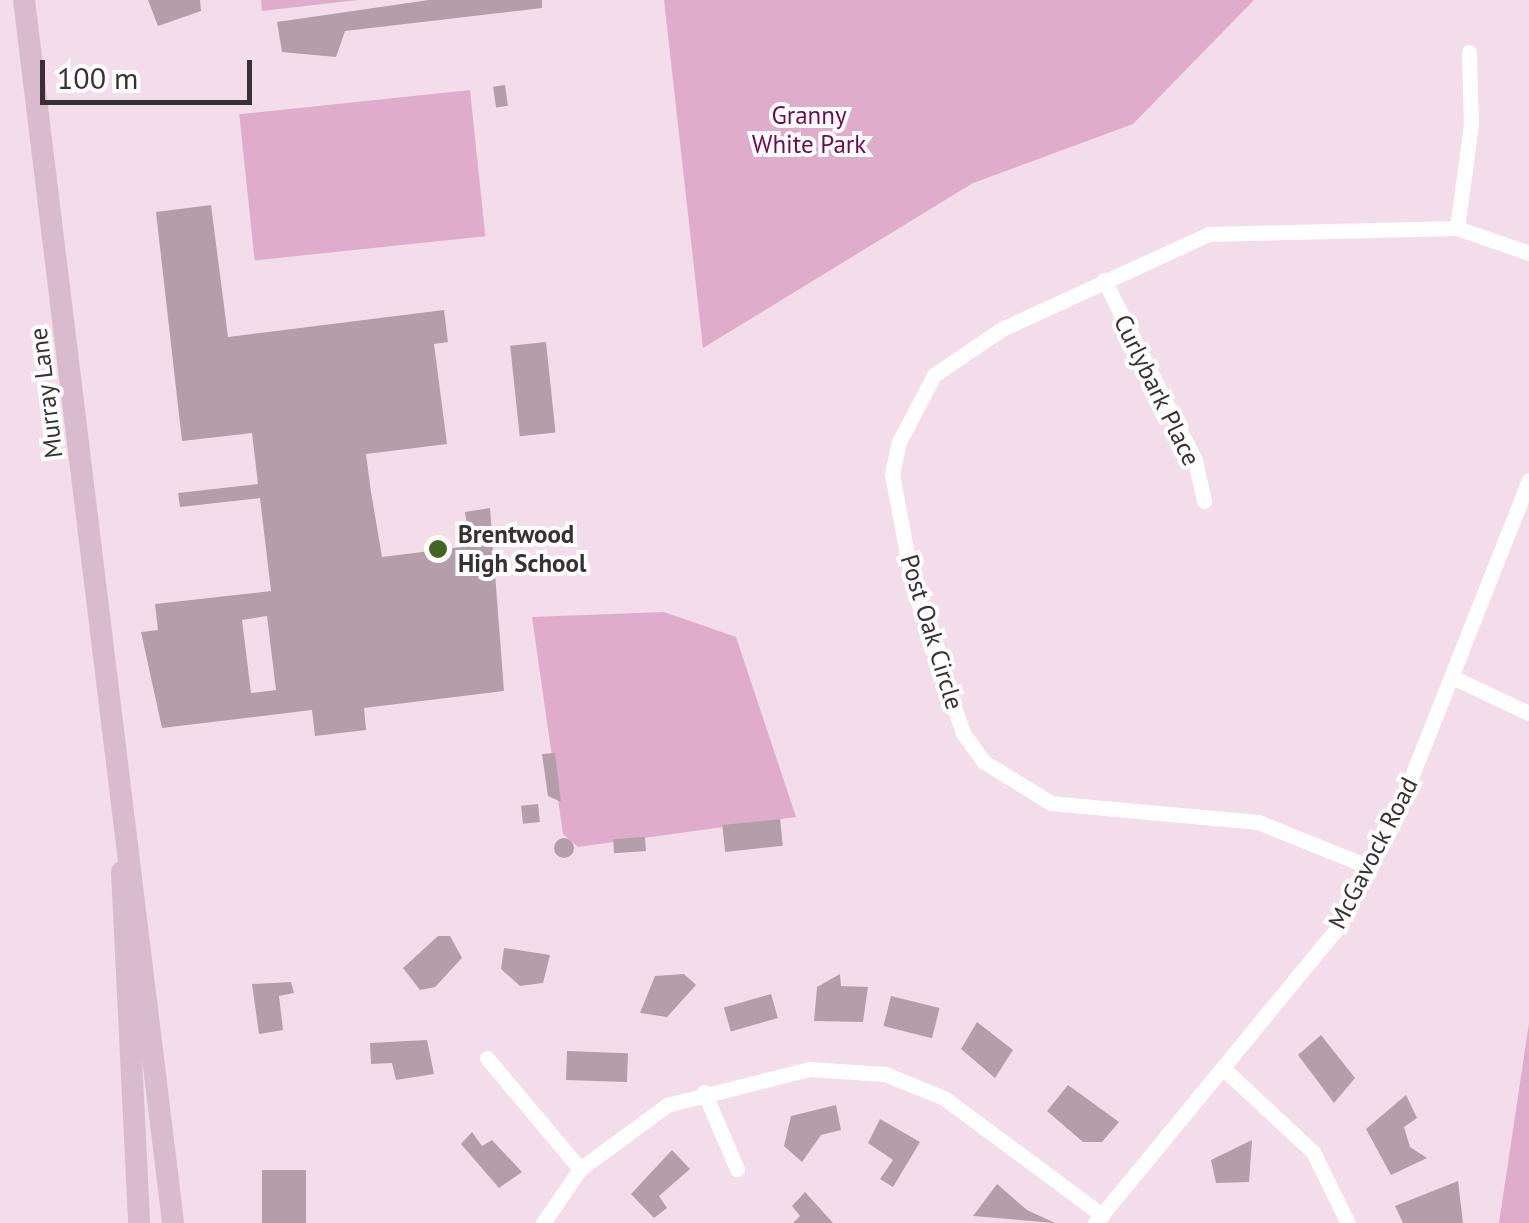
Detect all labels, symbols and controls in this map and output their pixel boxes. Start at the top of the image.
scale bar [45,40,258,102]
text: 100 m [57,58,138,97]
park label: Granny White Park [752,101,866,160]
street label: Curlybark Place [1107,309,1207,471]
street label: Murray Lane [23,326,69,460]
place label: Brentwood High School [458,520,586,579]
marker: Brentwood High School [427,538,449,560]
street label: Post Oak Circle [894,551,970,713]
street label: McGavock Road [1322,772,1424,934]

